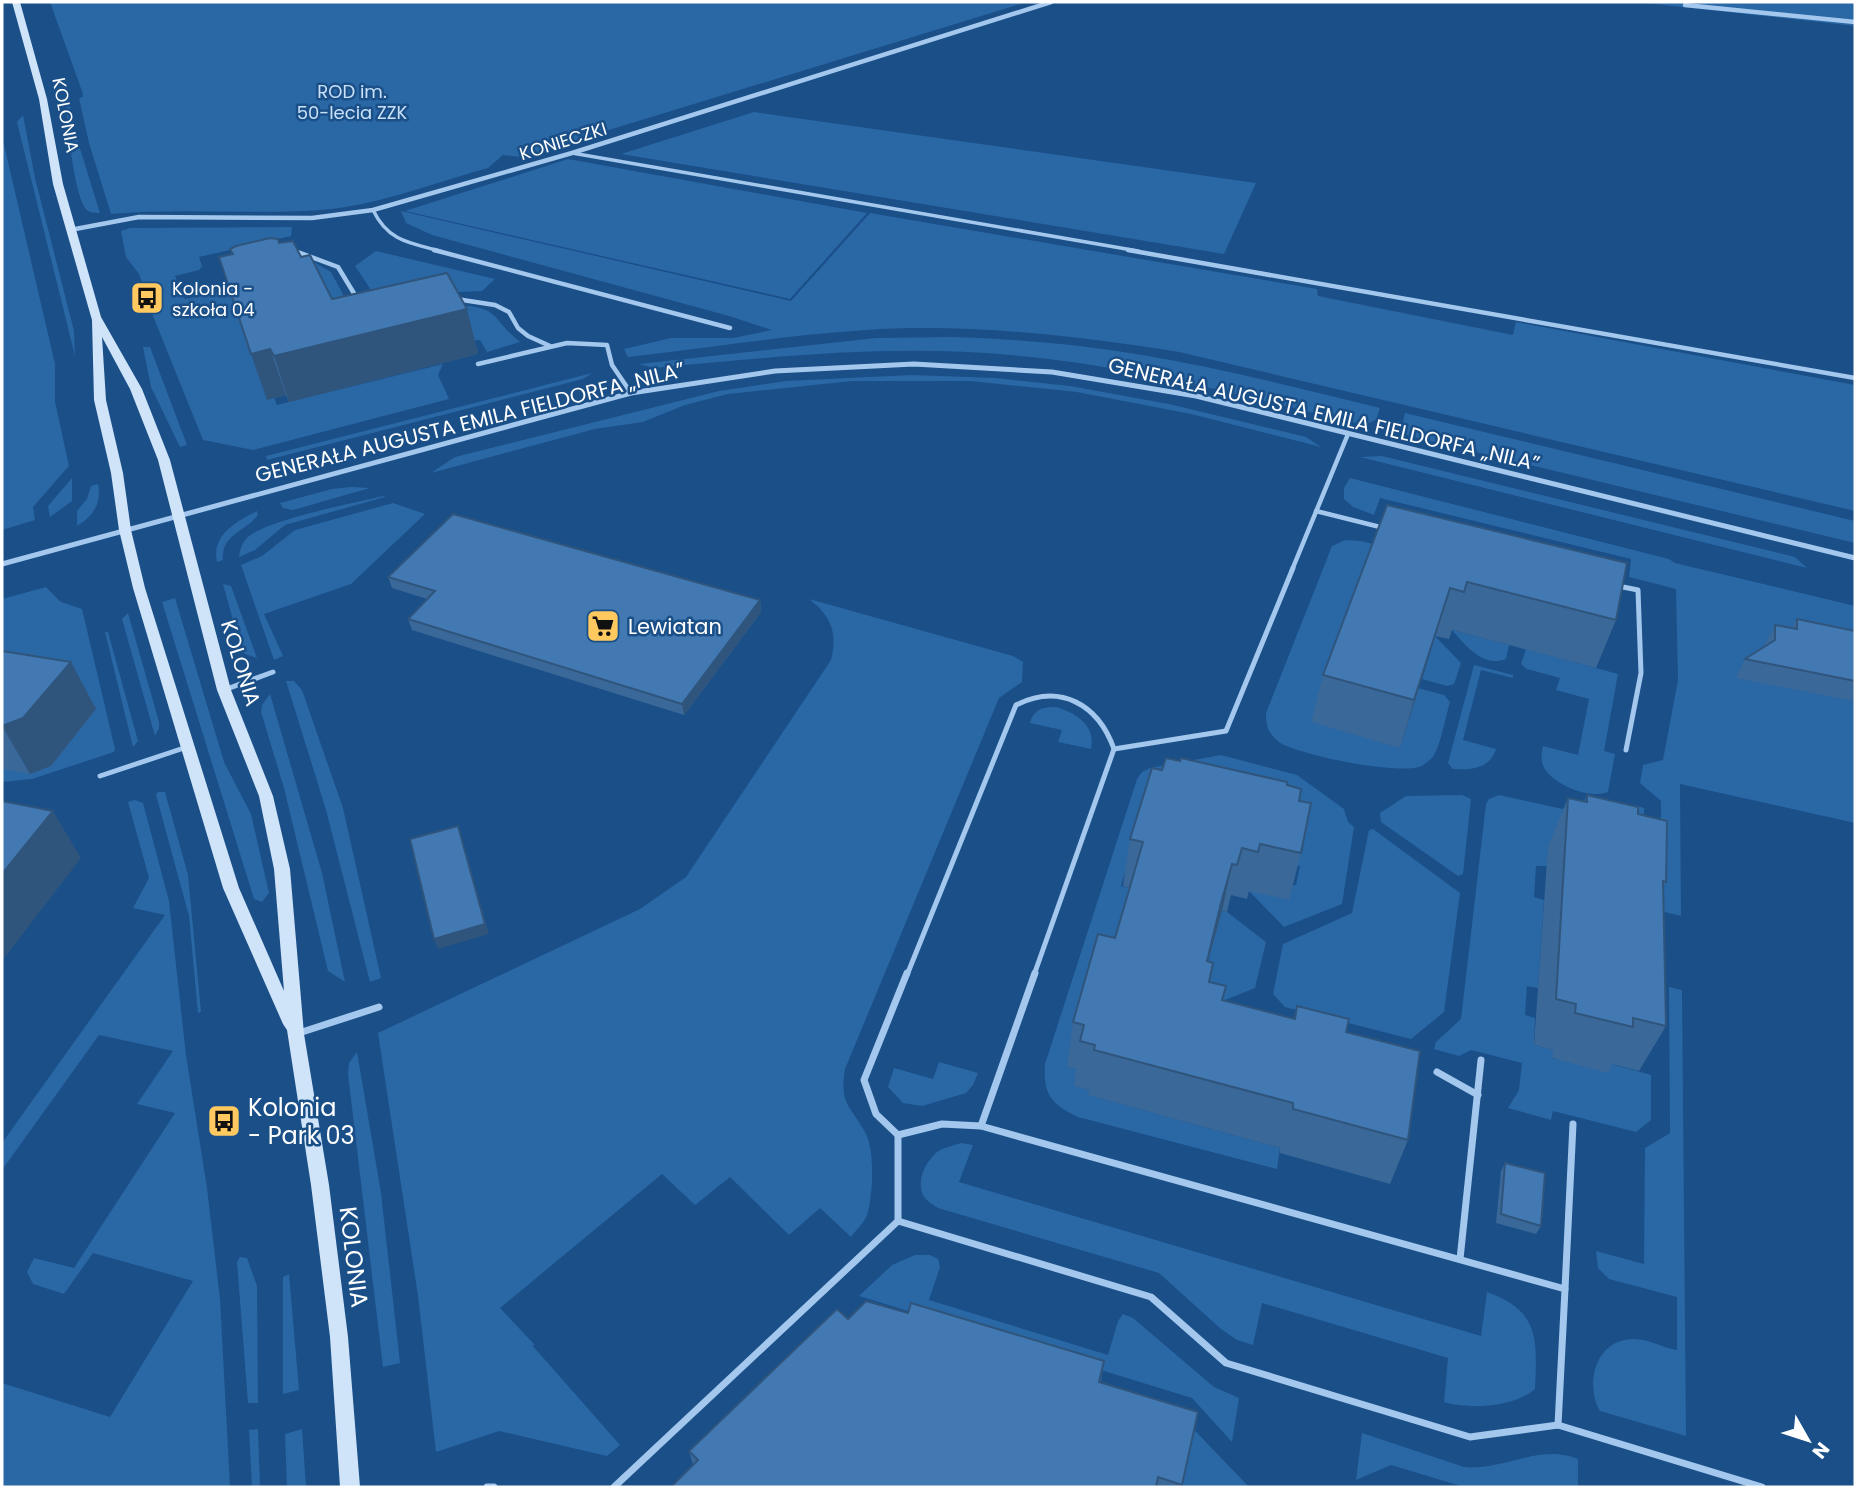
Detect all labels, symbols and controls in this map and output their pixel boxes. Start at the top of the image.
street label: KOLONIA [46,75,86,155]
park label: ROD im. 50-lecia ZZK [297,79,408,125]
street label: KONIECZKI [516,116,610,166]
place label: Kolonia - szkoła 04 [172,276,255,322]
bus stop icon: Kolonia - szkoła 04 [128,279,166,317]
street label: GENERAŁA AUGUSTA EMILA FIELDORFA „NILA” [1105,350,1543,478]
street label: GENERAŁA AUGUSTA EMILA FIELDORFA „NILA” [252,354,688,490]
supermarket icon: Lewiatan [584,607,622,645]
place label: Lewiatan [628,612,722,641]
street label: KOLONIA [214,616,268,710]
place label: Kolonia - Park 03 [248,1091,355,1152]
bus stop icon: Kolonia - Park 03 [205,1102,243,1140]
street label: KOLONIA [331,1205,377,1309]
north arrow [1773,1405,1843,1475]
text: N [1806,1436,1836,1464]

